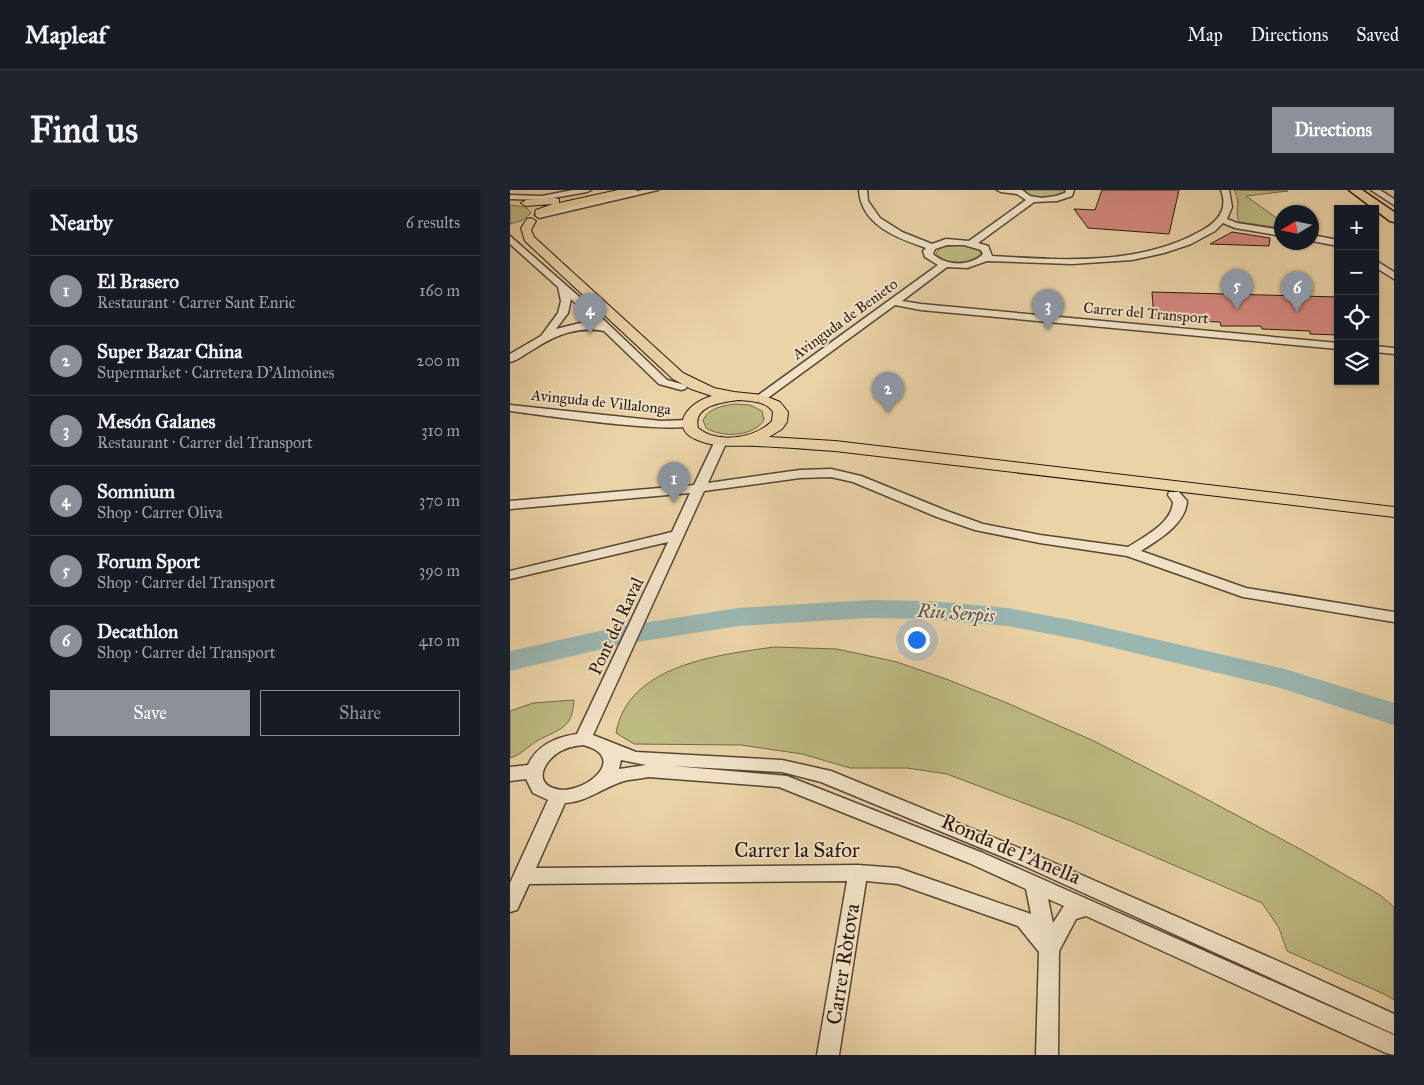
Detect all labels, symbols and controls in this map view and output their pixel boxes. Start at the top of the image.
text: Mapleaf [25,20,106,50]
text: Map [1187,24,1223,46]
text: Directions [1251,24,1328,46]
text: Saved [1356,24,1399,46]
button: Directions [1272,107,1394,153]
text: Find us [30,109,138,152]
north arrow [1274,205,1319,250]
map controls [1334,205,1379,385]
button: + [1334,205,1379,250]
text: Nearby [50,210,113,236]
text: 6 results [406,213,460,232]
button: − [1334,250,1379,295]
pin: 5 [1221,269,1253,310]
text: El Brasero [97,270,179,293]
pin: 6 [1281,271,1313,312]
street label: Avinguda de Benieto [788,275,901,364]
text: 1 [63,281,69,300]
text: 160 m [419,281,460,300]
pin: 3 [1032,289,1064,330]
text: Restaurant · Carrer Sant Enric [97,293,296,312]
pin: 4 [574,293,606,334]
button: locate [1334,295,1379,340]
street label: Carrer del Transport [1083,299,1210,327]
text: Super Bazar China [97,340,242,363]
button: layers [1334,340,1379,385]
text: 2 [62,351,70,370]
text: 200 m [417,351,460,370]
text: Supermarket · Carretera D'Almoines [97,363,334,382]
pin: 2 [872,372,904,413]
street label: Avinguda de Villalonga [529,386,672,418]
text: Mesón Galanes [97,410,216,433]
text: 3 [63,421,69,440]
text: 310 m [421,421,460,440]
text: Restaurant · Carrer del Transport [97,433,313,452]
pin: 1 [658,462,690,503]
text: Somnium [97,480,175,503]
text: 4 [62,491,70,510]
text: 370 m [419,491,460,510]
text: Shop · Carrer Oliva [97,503,222,522]
text: Forum Sport [97,550,200,573]
text: 5 [62,561,70,580]
text: 390 m [419,561,460,580]
text: Shop · Carrer del Transport [97,573,275,592]
street label: Pont del Raval [584,573,648,678]
water label: Riu Serpis [915,599,996,628]
text: Decathlon [97,620,178,643]
your location [904,627,930,653]
text: 6 [62,631,70,650]
text: 410 m [419,631,460,650]
text: Shop · Carrer del Transport [97,643,275,662]
button: Save [50,690,250,736]
button: Share [260,690,460,736]
street label: Ronda de l'Anella [937,808,1085,890]
street label: Carrer la Safor [734,837,860,863]
street label: Carrer Ròtova [821,902,865,1026]

